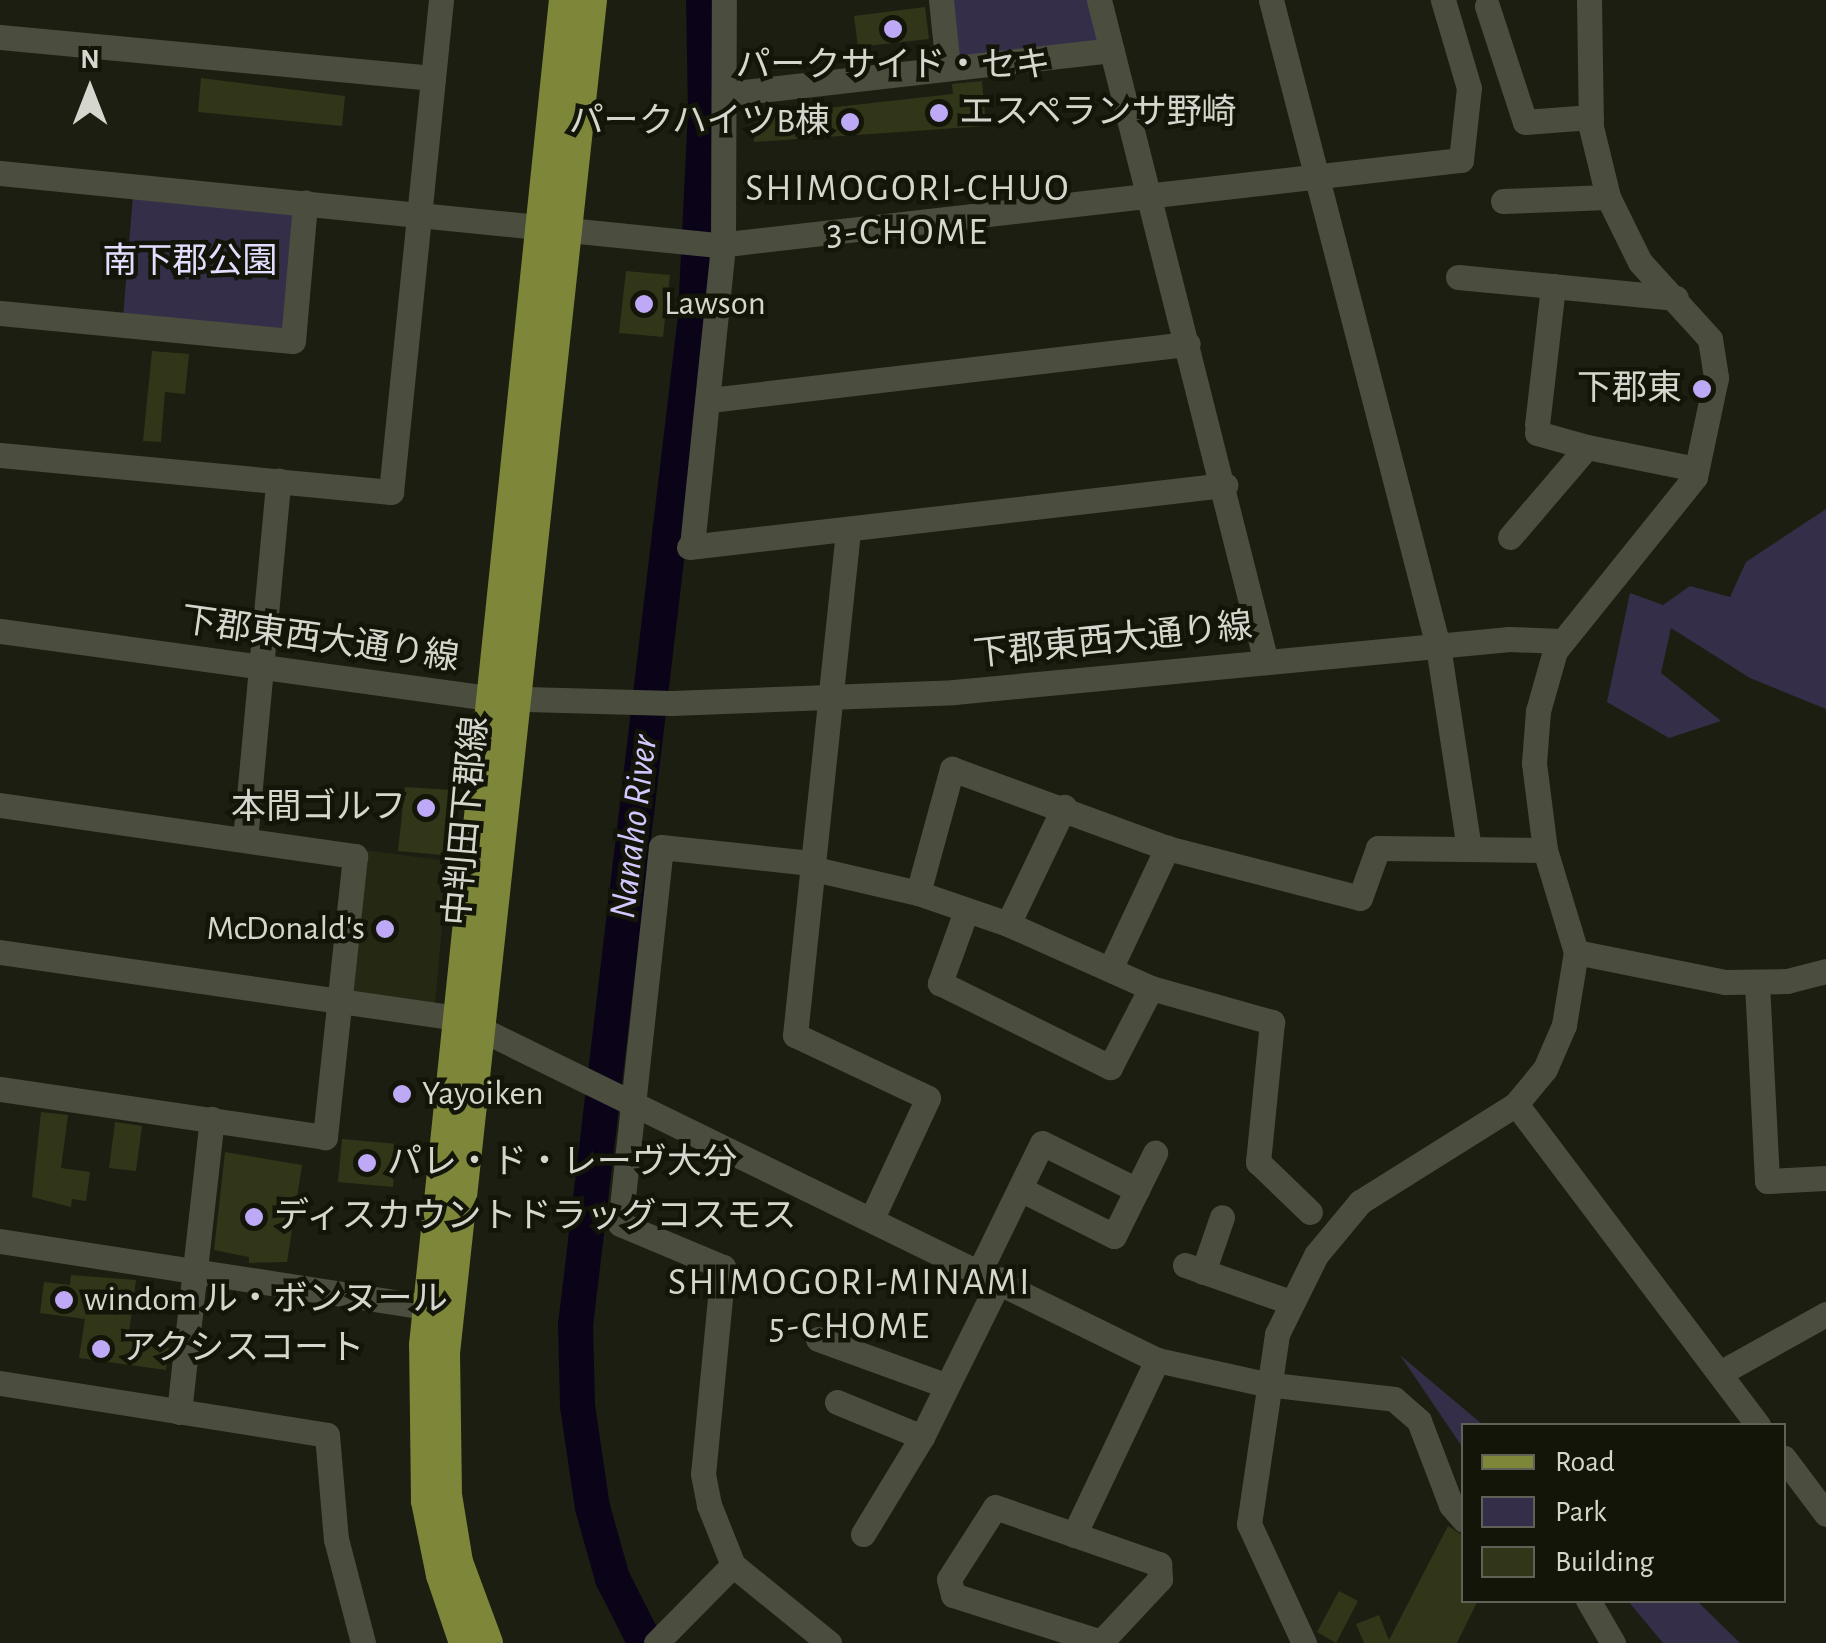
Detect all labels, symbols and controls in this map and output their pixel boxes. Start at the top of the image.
marker: パークサイド・セキ [882,18,904,40]
north arrow [40,40,140,140]
place label: パークサイド・セキ [736,45,1050,87]
text: N [80,46,100,74]
place label: エスペランサ野崎 [959,92,1239,134]
place label: パークハイツB棟 [566,101,830,143]
marker: エスペランサ野崎 [928,102,950,124]
marker: パークハイツB棟 [839,111,861,133]
district label: SHIMOGORI-CHUO 3-CHOME [745,167,1071,256]
park label: 南下郡公園 [103,241,277,283]
place label: Lawson [664,283,766,325]
marker: Lawson [633,293,655,315]
place label: 下郡東 [1577,368,1682,410]
marker: 下郡東 [1691,378,1713,400]
street label: 下郡東西大通り線 [178,600,462,680]
street label: 下郡東西大通り線 [972,605,1254,677]
street label: 中判田下郡線 [437,715,497,927]
water label: Nanaho River [601,733,669,921]
place label: 本間ゴルフ [231,787,406,829]
marker: 本間ゴルフ [415,797,437,819]
place label: McDonald's [206,908,365,950]
marker: McDonald's [374,918,396,940]
place label: Yayoiken [422,1073,544,1115]
marker: Yayoiken [391,1083,413,1105]
place label: パレ・ド・レーヴ大分 [387,1142,737,1184]
marker: パレ・ド・レーヴ大分 [356,1152,378,1174]
place label: ディスカウントドラッグコスモス [274,1196,799,1238]
marker: ディスカウントドラッグコスモス [243,1206,265,1228]
district label: SHIMOGORI-MINAMI 5-CHOME [668,1261,1032,1350]
place label: windom ル・ボンヌール [84,1279,448,1321]
marker: windom ル・ボンヌール [53,1289,75,1311]
place label: アクシスコート [121,1328,366,1370]
marker: アクシスコート [90,1338,112,1360]
legend [1461,1423,1786,1603]
text: Road [1555,1447,1615,1477]
text: Park [1555,1497,1607,1527]
text: Building [1555,1547,1654,1577]

